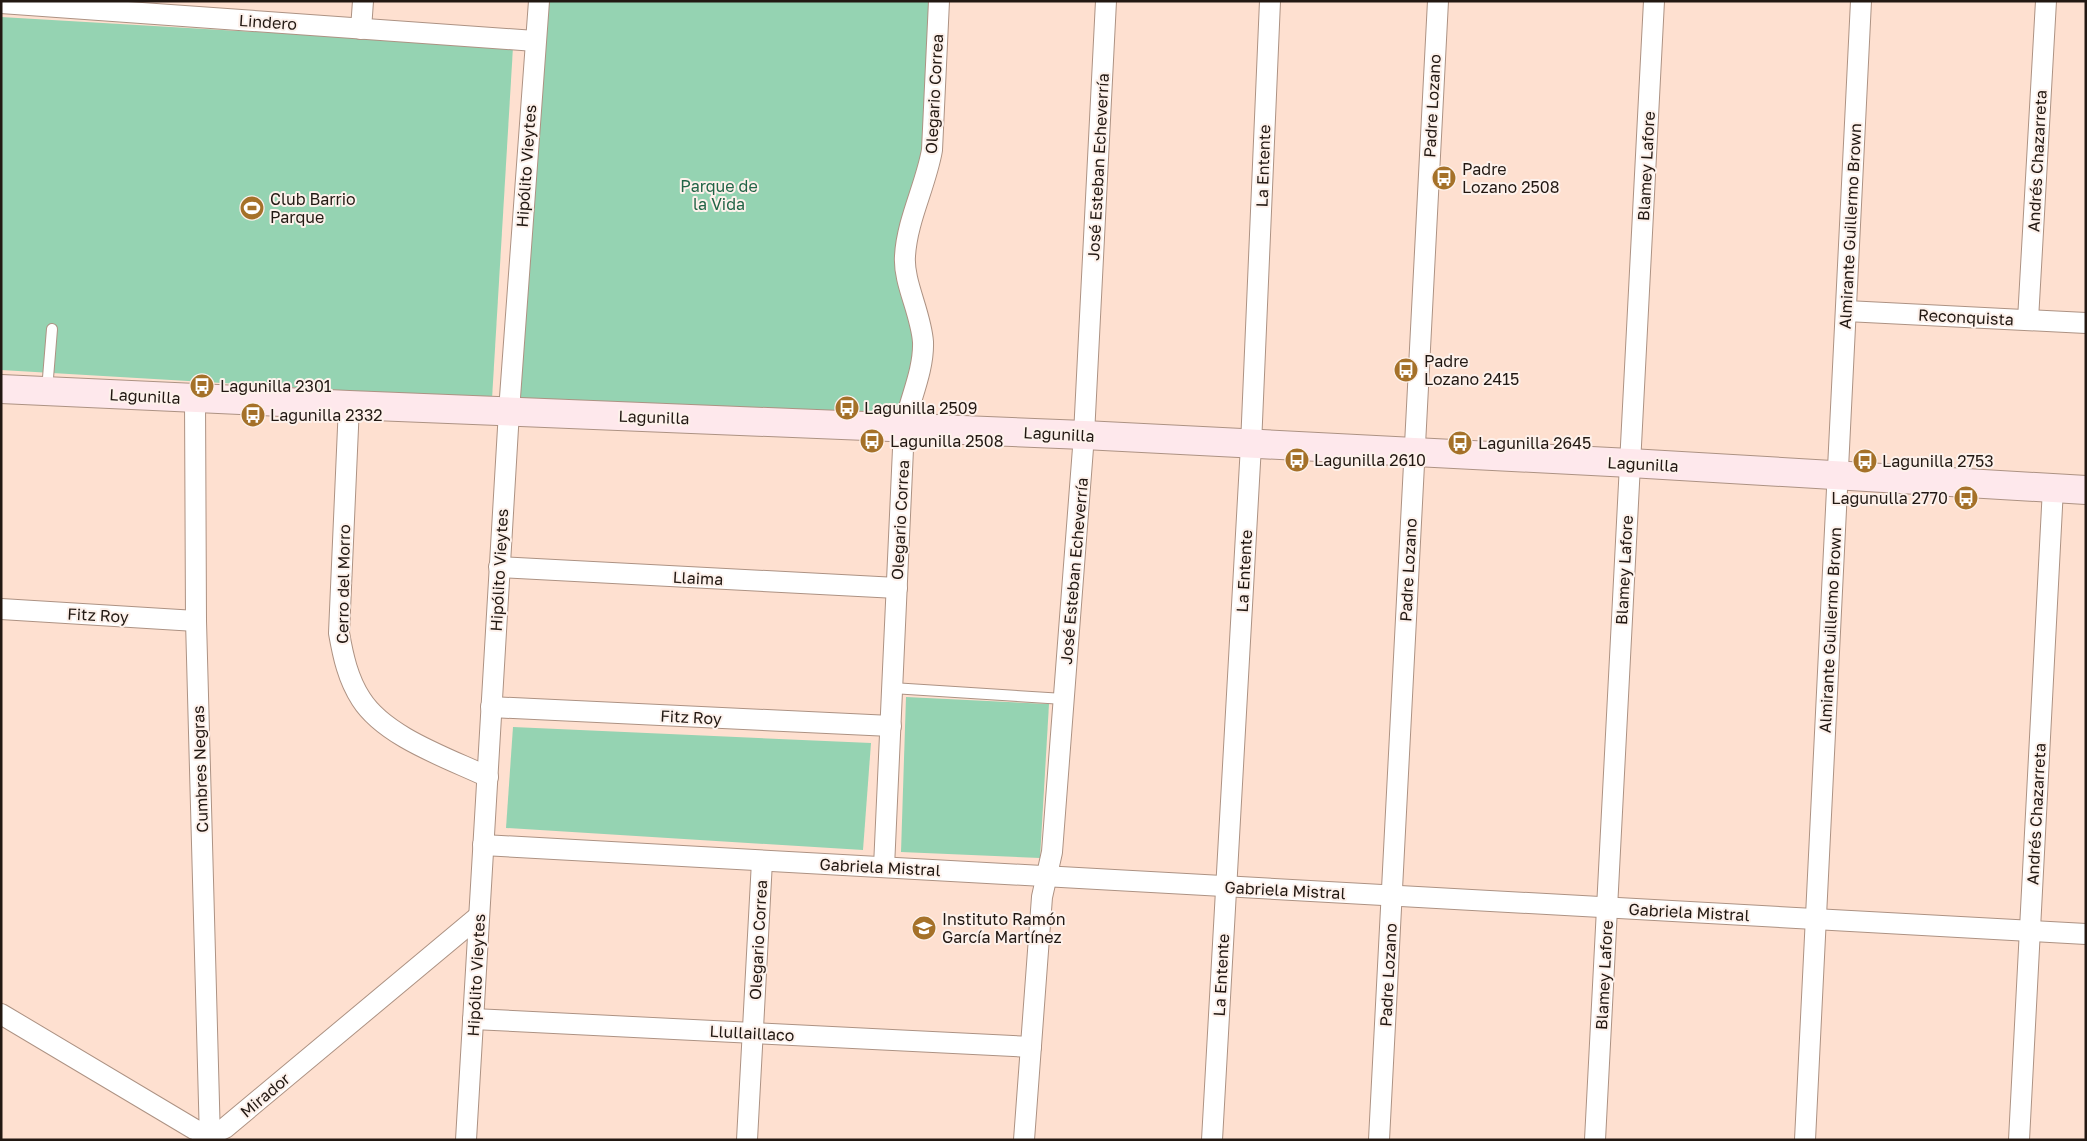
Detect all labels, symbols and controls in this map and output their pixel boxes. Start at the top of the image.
street label: Lindero [238,10,298,34]
street label: Olegario Correa [921,33,947,155]
street label: Padre Lozano [1419,54,1445,158]
street label: José Esteban Echeverría [1083,73,1113,261]
street label: Andrés Chazarreta [2023,89,2051,233]
street label: Hipólito Vieytes [512,104,540,228]
street label: Blamey Lafore [1633,111,1659,221]
street label: Almirante Guillermo Brown [1835,123,1865,329]
street label: La Entente [1252,124,1274,208]
place label: Padre Lozano 2508 [1462,159,1559,197]
bus stop icon: Padre Lozano 2508 [1431,165,1457,191]
park label: Parque de la Vida [680,176,758,214]
place label: Club Barrio Parque [270,189,356,227]
sports icon: Club Barrio Parque [239,195,265,221]
street label: Reconquista [1918,305,2014,329]
place label: Padre Lozano 2415 [1424,351,1519,389]
bus stop icon: Padre Lozano 2415 [1393,357,1419,383]
bus stop icon: Lagunilla 2301 [189,373,215,399]
place label: Lagunilla 2301 [220,376,332,396]
street label: Lagunilla [109,384,181,408]
bus stop icon: Lagunilla 2509 [834,395,860,421]
place label: Lagunilla 2509 [864,398,977,418]
bus stop icon: Lagunilla 2332 [240,402,266,428]
place label: Lagunilla 2332 [270,405,383,425]
street label: Lagunilla [618,406,690,428]
street label: Lagunilla [1023,422,1095,446]
bus stop icon: Lagunilla 2508 [859,428,885,454]
bus stop icon: Lagunilla 2645 [1447,430,1473,456]
place label: Lagunilla 2508 [890,431,1004,451]
place label: Lagunilla 2645 [1478,433,1591,453]
bus stop icon: Lagunilla 2610 [1284,447,1310,473]
bus stop icon: Lagunilla 2753 [1852,448,1878,474]
place label: Lagunilla 2610 [1314,450,1426,470]
place label: Lagunilla 2753 [1882,451,1994,471]
street label: Lagunilla [1607,452,1679,476]
street label: Olegario Correa [887,459,913,581]
street label: José Esteban Echeverría [1056,477,1092,665]
bus stop icon: Lagunulla 2770 [1953,485,1979,511]
place label: Lagunulla 2770 [1831,488,1948,508]
street label: Hipólito Vieytes [486,508,512,632]
street label: Blamey Lafore [1611,515,1637,625]
street label: Padre Lozano [1395,518,1421,622]
street label: Cerro del Morro [332,524,354,644]
street label: Almirante Guillermo Brown [1815,527,1845,733]
street label: La Entente [1232,529,1256,613]
street label: Llaima [672,567,724,589]
street label: Fitz Roy [67,603,129,627]
street label: Cumbres Negras [188,705,212,833]
street label: Fitz Roy [660,705,722,729]
street label: Andrés Chazarreta [2022,742,2050,886]
street label: Gabriela Mistral [819,854,941,880]
street label: Gabriela Mistral [1224,877,1346,903]
street label: Olegario Correa [745,879,771,1001]
street label: Gabriela Mistral [1628,899,1750,925]
place label: Instituto Ramón García Martínez [942,909,1065,947]
street label: Hipólito Vieytes [463,913,489,1037]
school or university icon: Instituto Ramón García Martínez [911,915,937,941]
street label: Blamey Lafore [1591,920,1617,1030]
street label: Padre Lozano [1375,923,1401,1027]
street label: La Entente [1209,933,1233,1017]
street label: Llullaillaco [709,1021,795,1045]
street label: Mirador [236,1068,294,1122]

